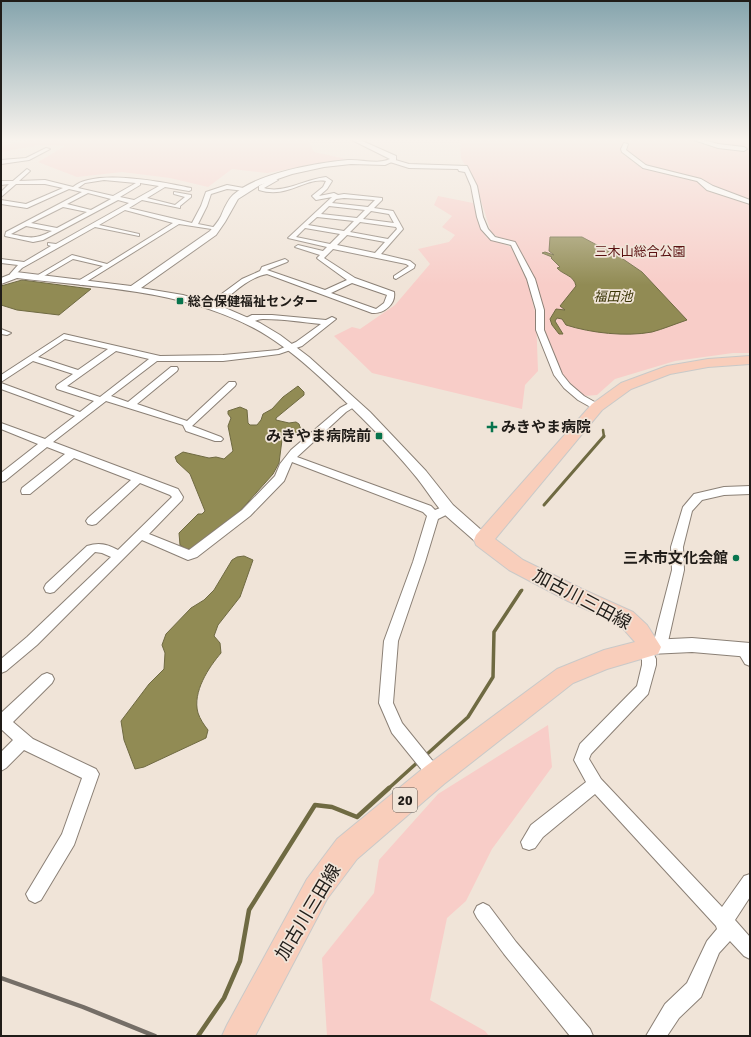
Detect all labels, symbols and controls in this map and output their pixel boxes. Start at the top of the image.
park label: 三木山総合公園 [594,244,686,260]
water label: 福田池 [593,289,634,305]
place label: 総合保健福祉センター [187,294,318,310]
marker: 総合保健福祉センター [175,296,185,306]
place label: みきやま病院 [501,418,591,436]
marker: みきやま病院 [486,421,498,433]
place label: みきやま病院前 [266,427,371,445]
marker: みきやま病院前 [374,431,384,441]
place label: 三木市文化会館 [623,549,728,567]
marker: 三木市文化会館 [731,553,741,563]
street label: 加古川三田線 [529,564,635,634]
road number: 20 [393,788,417,812]
street label: 加古川三田線 [271,860,345,964]

